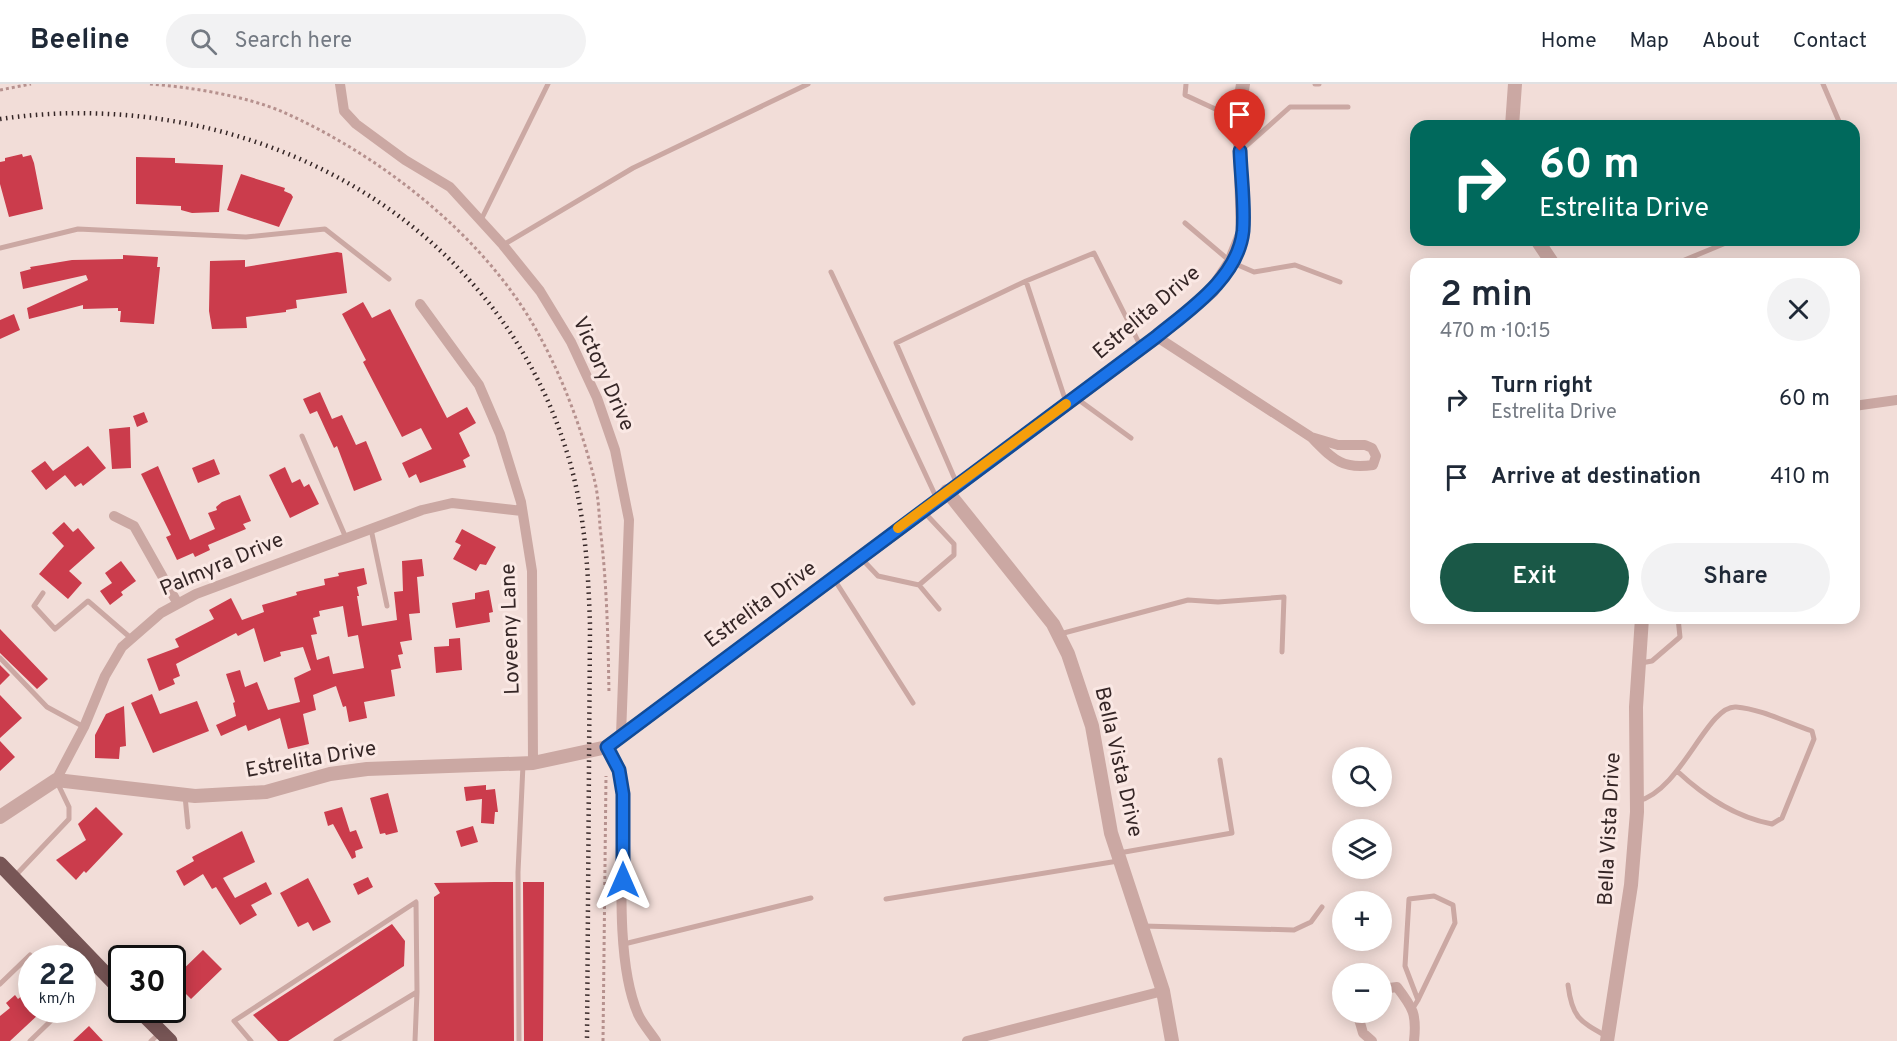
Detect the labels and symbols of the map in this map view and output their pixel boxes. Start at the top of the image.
pin [1214,89,1265,151]
street label: Estrelita Drive [1088,260,1206,366]
street label: Victory Drive [566,312,640,436]
street label: Palmyra Drive [156,527,288,603]
street label: Estrelita Drive [700,555,822,655]
street label: Loveeny Lane [495,563,527,695]
street label: Bella Vista Drive [1088,684,1148,840]
street label: Estrelita Drive [244,735,378,785]
street label: Bella Vista Drive [1593,752,1627,906]
position arrow [591,848,655,912]
speed limit sign: 30 [108,945,186,1023]

